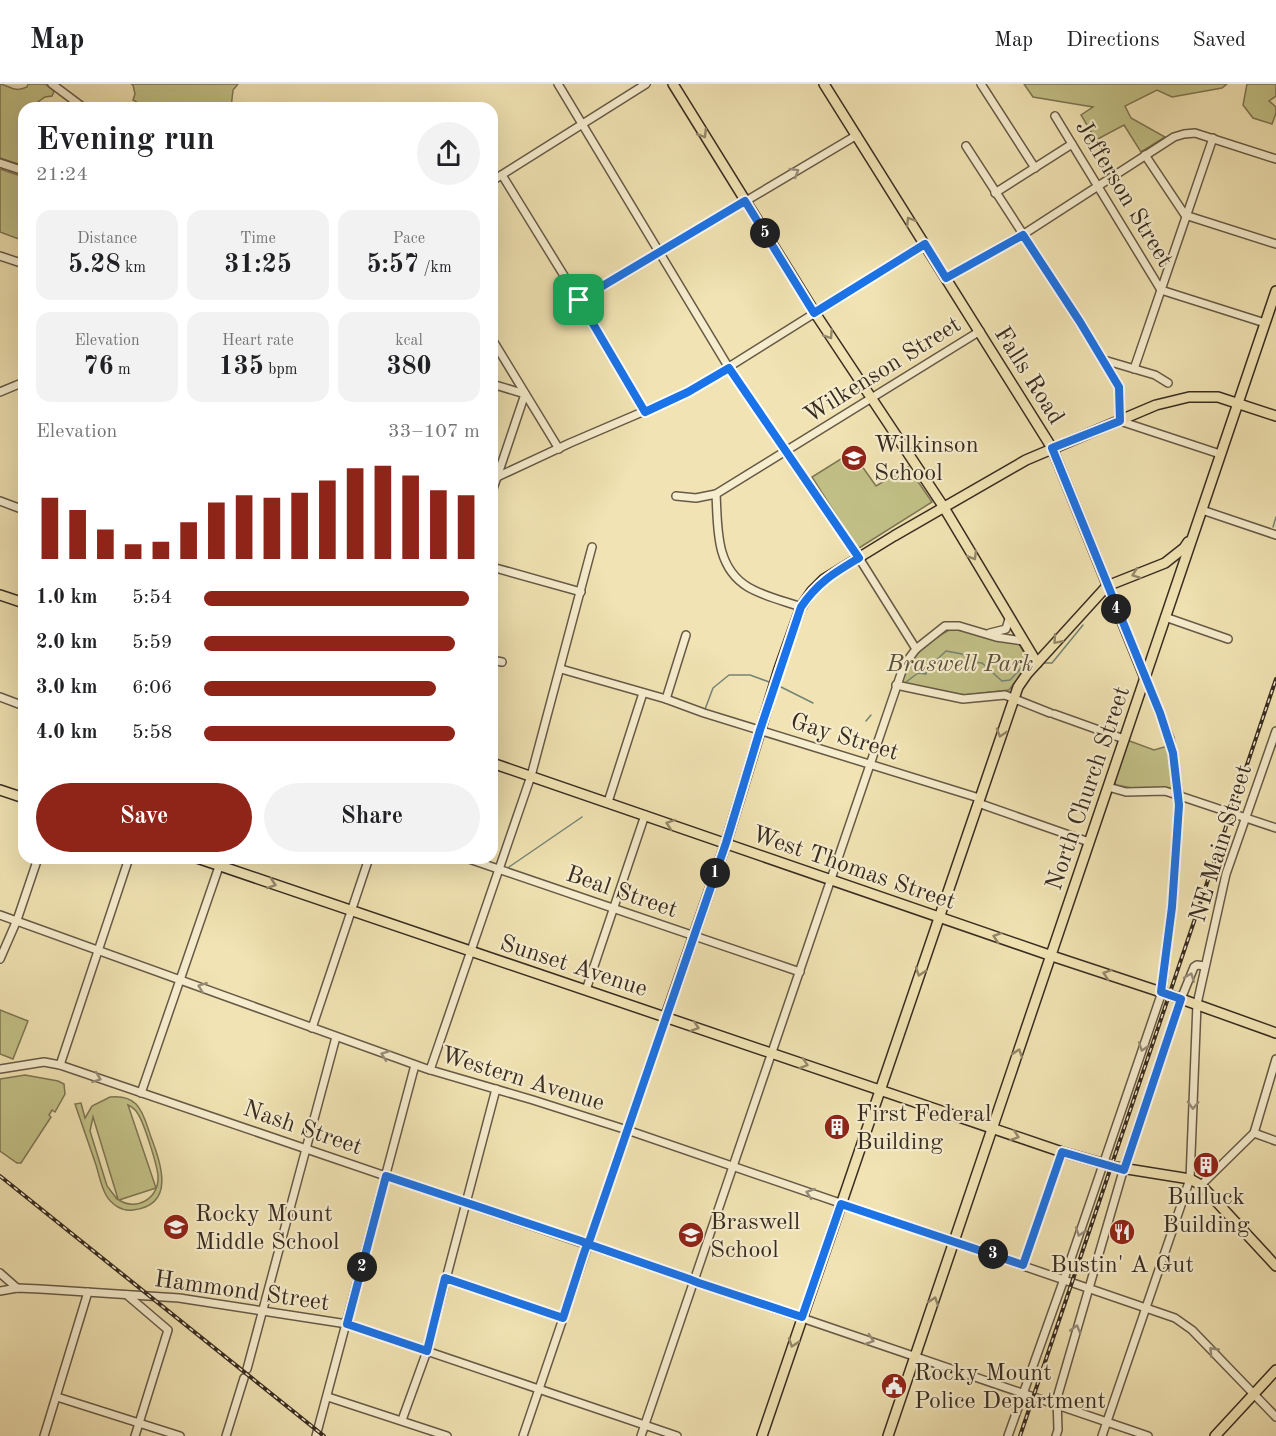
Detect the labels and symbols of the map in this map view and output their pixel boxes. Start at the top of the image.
street label: Jefferson Street [1070,117,1176,271]
one-way arrow [696,128,708,138]
one-way arrow [789,167,799,179]
one-way arrow [907,216,918,227]
pin: 5 [750,218,780,248]
pin [553,274,604,325]
street label: Wilkenson Street [801,313,966,428]
street label: Falls Road [989,323,1068,429]
one-way arrow [822,328,833,339]
place label: Wilkinson School [874,434,979,486]
school or university icon: Wilkinson School [839,443,869,473]
one-way arrow [966,550,978,560]
one-way arrow [1131,566,1142,579]
pin: 4 [1101,594,1131,624]
one-way arrow [1053,633,1064,644]
park label: Braswell Park [885,653,1034,677]
street label: North Church Street [1043,684,1135,894]
street label: Gay Street [787,710,901,766]
one-way arrow [996,727,1009,738]
street label: NE Main Street [1187,762,1257,925]
one-way arrow [665,818,676,831]
street label: West Thomas Street [748,823,958,915]
pin: 1 [700,858,730,888]
street label: Beal Street [562,863,680,923]
one-way arrow [266,876,277,889]
one-way arrow [992,931,1002,944]
street label: Sunset Avenue [497,932,650,1002]
one-way arrow [914,966,927,977]
one-way arrow [1102,968,1113,981]
one-way arrow [1183,973,1195,984]
one-way arrow [197,982,208,995]
one-way arrow [689,1019,700,1032]
one-way arrow [1137,1041,1150,1052]
street label: Western Avenue [438,1044,607,1116]
one-way arrow [1011,1048,1024,1059]
one-way arrow [380,1049,391,1062]
one-way arrow [798,1057,809,1070]
one-way arrow [92,1070,102,1083]
street label: Nash Street [240,1097,365,1160]
one-way arrow [1187,1100,1199,1109]
place label: First Federal Building [856,1103,991,1155]
building icon: First Federal Building [822,1112,852,1142]
one-way arrow [1009,1128,1020,1141]
building icon: Bulluck Building [1191,1150,1221,1180]
place label: Bulluck Building [1162,1186,1250,1238]
one-way arrow [805,1188,816,1201]
place label: Rocky Mount Middle School [195,1203,340,1255]
place label: Braswell School [710,1211,800,1263]
school or university icon: Rocky Mount Middle School [161,1212,191,1242]
restaurant icon: Bustin' A Gut [1107,1217,1137,1247]
school or university icon: Braswell School [676,1220,706,1250]
one-way arrow [1075,1226,1088,1237]
pin: 3 [978,1239,1008,1269]
pin: 2 [347,1252,377,1282]
place label: Bustin' A Gut [1050,1254,1194,1278]
street label: Hammond Street [153,1268,331,1316]
one-way arrow [926,1296,939,1307]
one-way arrow [1069,1325,1081,1335]
one-way arrow [864,1333,874,1346]
one-way arrow [788,1337,801,1348]
one-way arrow [1209,1348,1220,1358]
place label: Rocky Mount Police Department [914,1362,1106,1414]
public building icon: Rocky Mount Police Department [879,1371,909,1401]

